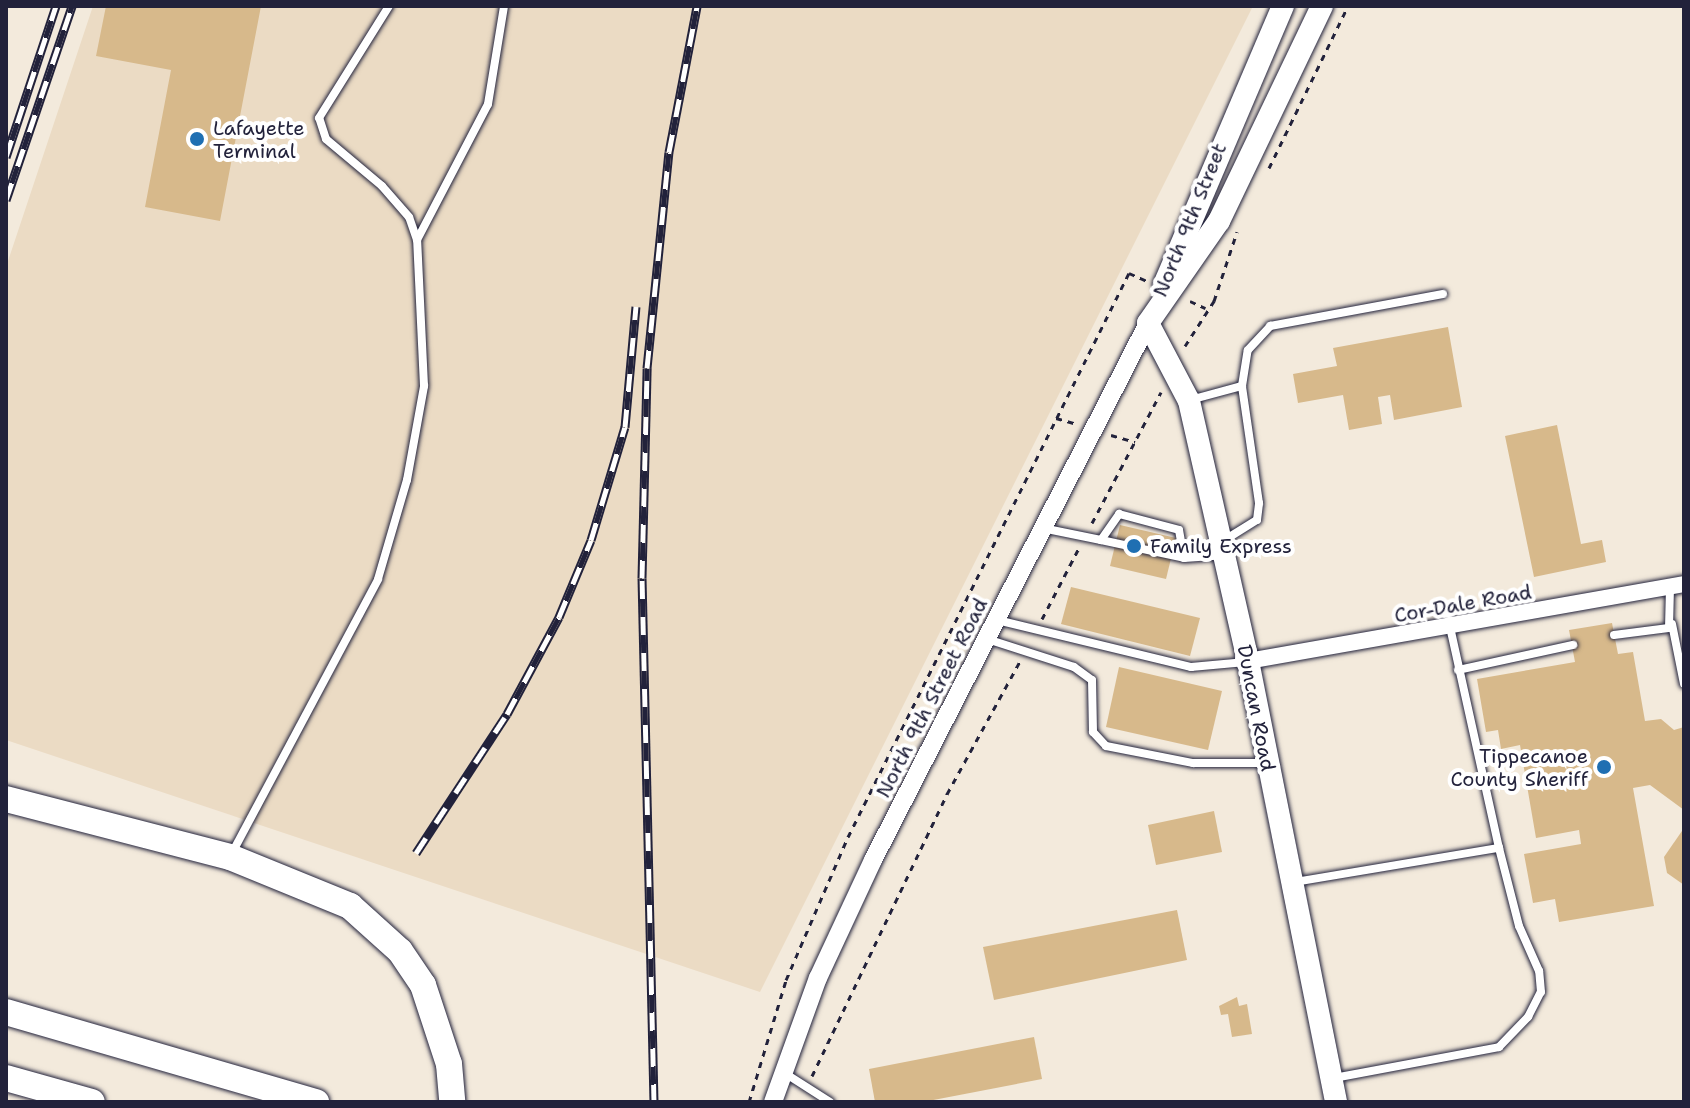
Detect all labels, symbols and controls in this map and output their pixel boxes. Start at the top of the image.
place label: Lafayette Terminal [213,116,305,163]
marker: Lafayette Terminal [188,130,206,148]
street label: North 9th Street [1148,140,1232,300]
place label: Family Express [1150,534,1292,558]
marker: Family Express [1125,537,1143,555]
street label: Cor-Dale Road [1392,580,1534,628]
street label: North 9th Street Road [871,594,993,802]
street label: Duncan Road [1232,643,1280,773]
place label: Tippecanoe County Sheriff [1451,744,1588,791]
marker: Tippecanoe County Sheriff [1595,758,1613,776]

